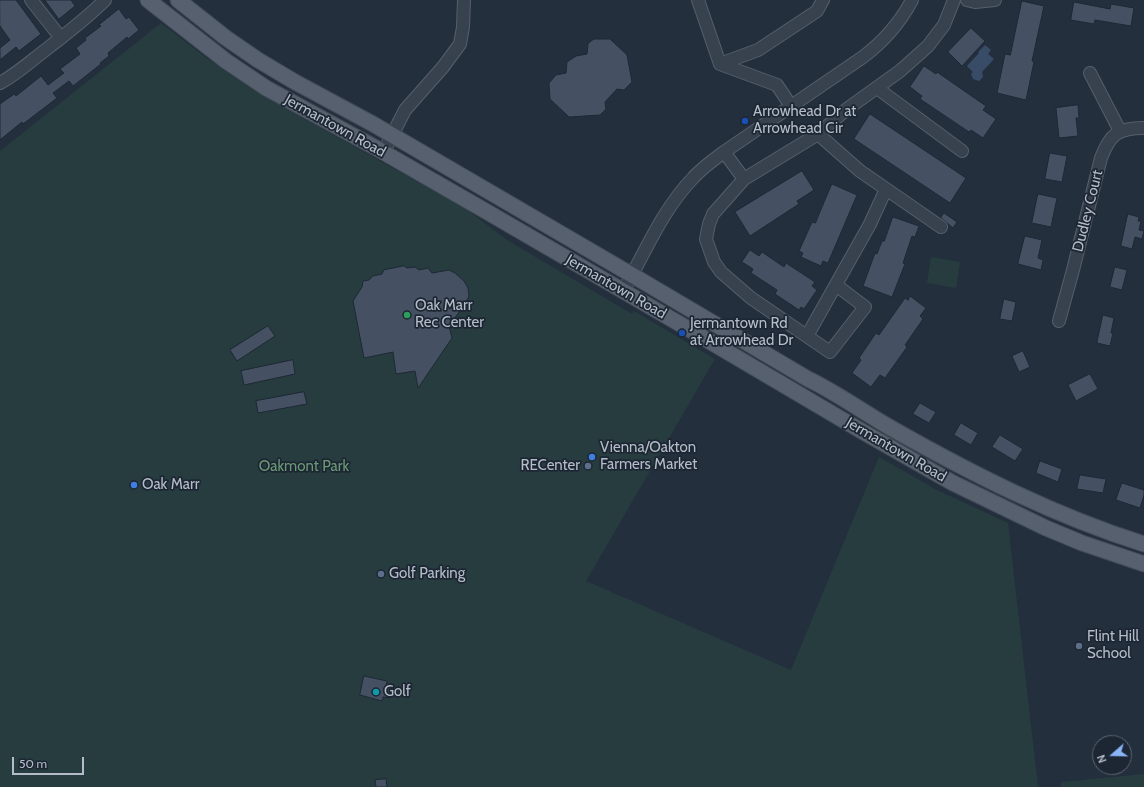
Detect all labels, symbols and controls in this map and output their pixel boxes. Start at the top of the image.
street label: Jermantown Road [281,91,389,161]
place label: Arrowhead Dr at Arrowhead Cir [753,103,856,138]
marker: Arrowhead Dr at Arrowhead Cir [740,116,750,126]
street label: Dudley Court [1069,168,1107,254]
street label: Jermantown Road [563,251,669,323]
place label: Oak Marr Rec Center [415,297,484,332]
marker: Oak Marr Rec Center [402,310,412,320]
place label: Jermantown Rd at Arrowhead Dr [690,315,793,350]
marker: Jermantown Rd at Arrowhead Dr [677,328,687,338]
street label: Jermantown Road [843,414,949,486]
place label: Vienna/Oakton Farmers Market [600,439,697,474]
marker: Vienna/Oakton Farmers Market [587,452,597,462]
place label: RECenter [520,457,580,475]
park label: Oakmont Park [259,458,349,476]
marker: RECenter [583,461,593,471]
place label: Oak Marr [142,476,199,494]
marker: Oak Marr [129,480,139,490]
place label: Golf Parking [389,565,465,583]
marker: Golf Parking [376,569,386,579]
place label: Flint Hill School [1087,628,1139,663]
marker: Flint Hill School [1074,641,1084,651]
place label: Golf [384,683,411,701]
marker: Golf [371,687,381,697]
north arrow [1092,735,1132,775]
scale bar [14,749,86,775]
text: N [1094,753,1110,765]
text: 50 m [19,756,47,771]

